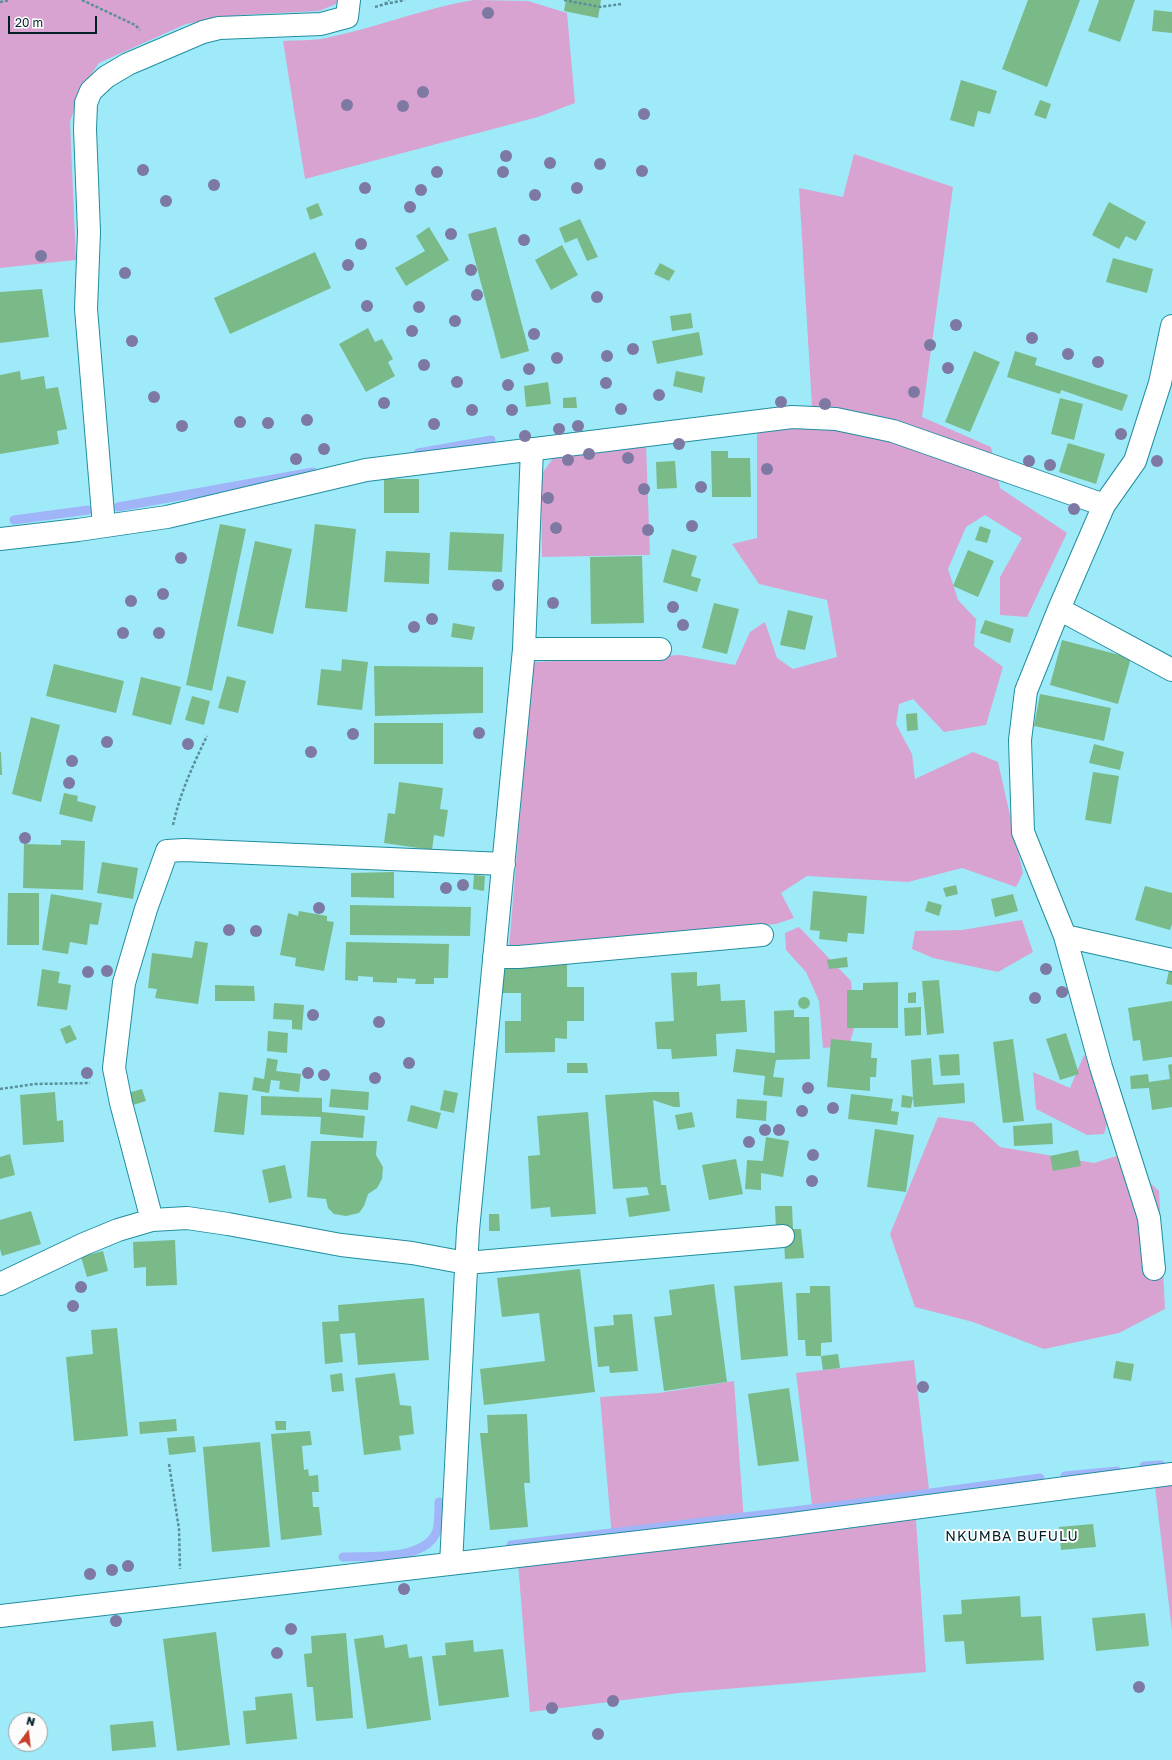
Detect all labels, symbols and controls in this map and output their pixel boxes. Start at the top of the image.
scale bar [10,8,99,34]
text: 20 m [15,15,43,30]
district label: NKUMBA BUFULU [945,1529,1079,1545]
north arrow [8,1712,48,1752]
text: N [25,1714,37,1728]

